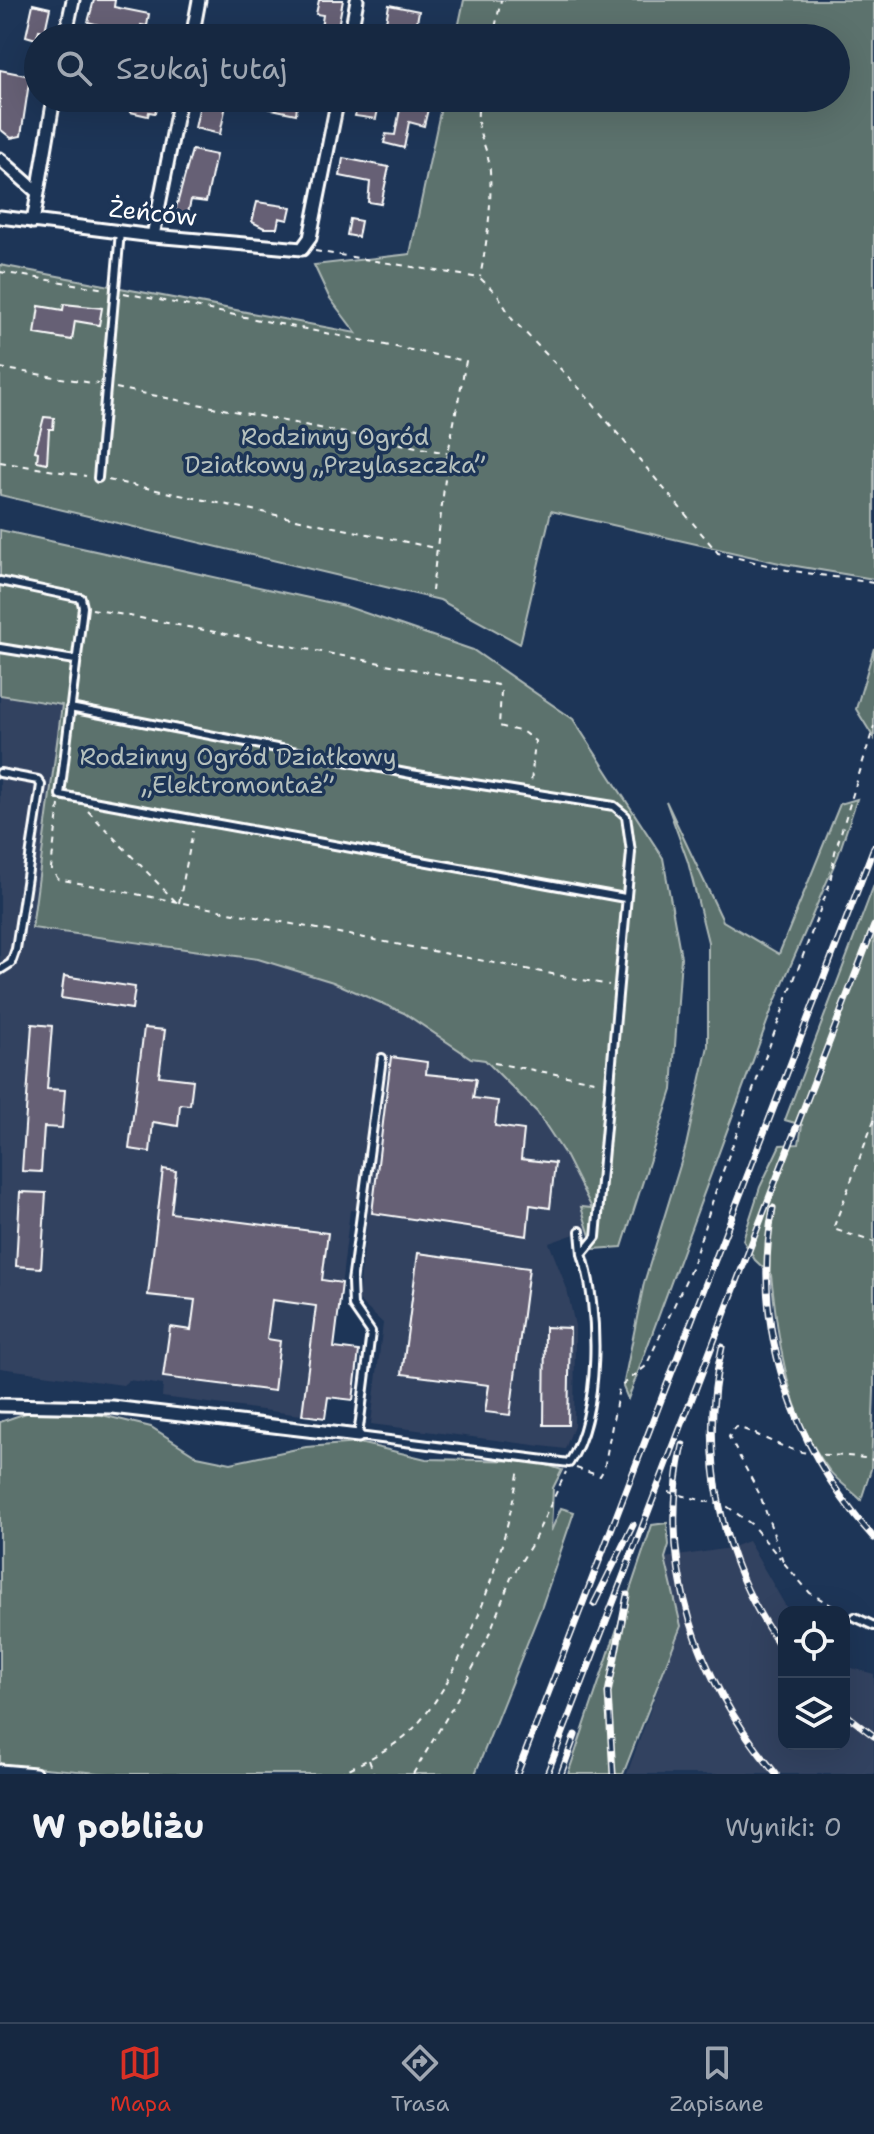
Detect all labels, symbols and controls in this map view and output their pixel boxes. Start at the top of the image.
search box [24,24,850,112]
icon: search [52,46,96,90]
text: Szukaj tutaj [116,48,288,89]
street label: Żeńców [107,192,199,234]
park label: Rodzinny Ogród Działkowy „Przylaszczka” [185,421,486,481]
park label: Rodzinny Ogród Działkowy „Elektromontaż” [79,741,397,801]
map controls [778,1606,850,1750]
button: locate [778,1606,850,1678]
button: layers [778,1678,850,1750]
text: W pobliżu [32,1803,205,1849]
text: Wyniki: 0 [725,1809,842,1844]
tab: Mapa [110,2041,171,2118]
tab: Trasa [391,2041,449,2118]
tab: Zapisane [669,2041,764,2118]

